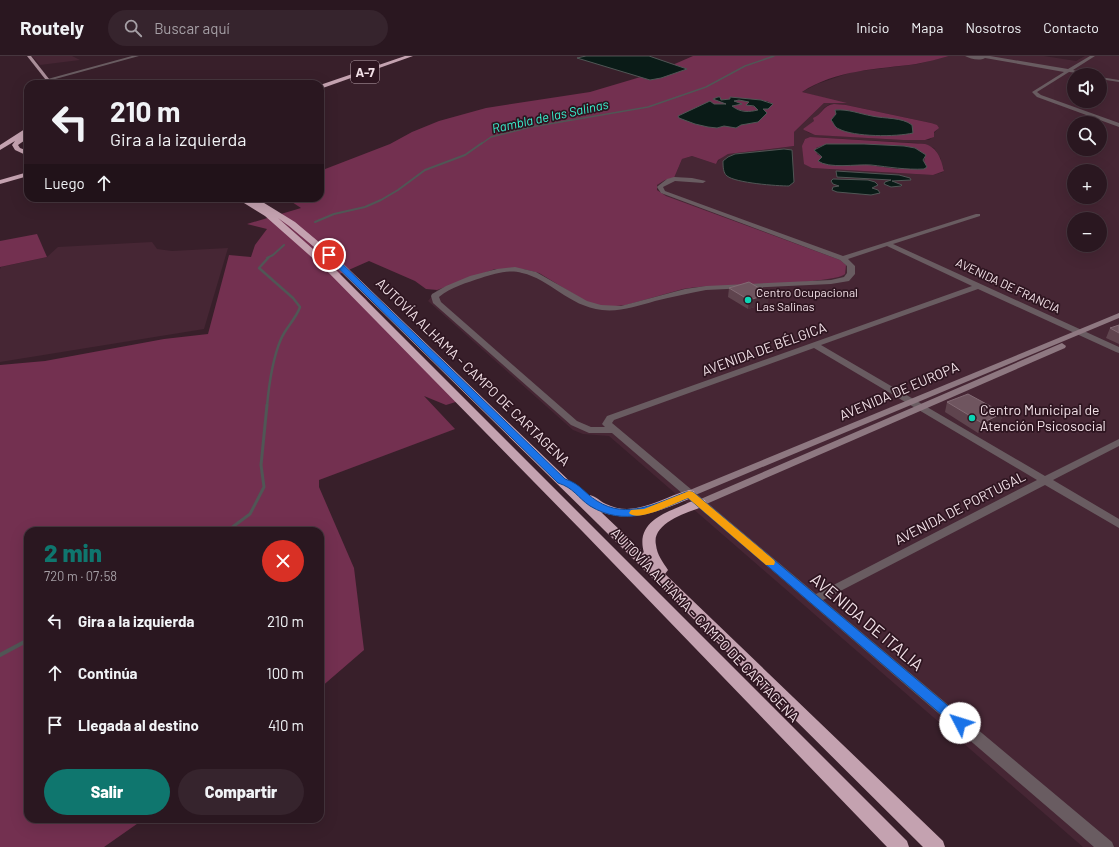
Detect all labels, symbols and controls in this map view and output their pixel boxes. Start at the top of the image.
search box [108,10,388,46]
text: Routely [20,16,84,39]
icon: search [122,17,144,39]
text: Buscar aquí [154,19,230,37]
text: Inicio [856,19,889,36]
text: Mapa [911,19,943,36]
text: Nosotros [965,19,1021,36]
text: Contacto [1043,19,1099,36]
road number: A-7 [351,61,379,83]
map controls [1067,68,1107,252]
button: sound [1067,68,1107,108]
text: 210 m [110,94,180,128]
icon: left [44,96,96,148]
water label: Rambla de las Salinas [490,96,610,136]
button: search [1067,116,1107,156]
text: Gira a la izquierda [110,128,247,150]
button: + [1067,164,1107,204]
icon: ahead [93,172,115,194]
text: Luego [44,174,85,192]
button: − [1067,212,1107,252]
pin [312,238,346,272]
icon: arrive [318,244,340,266]
street label: AVENIDA DE FRANCIA [954,255,1063,315]
street label: AUTOVÍA ALHAMA - CAMPO DE CARTAGENA [373,274,574,470]
place label: Centro Ocupacional Las Salinas [756,285,858,313]
marker: Centro Ocupacional Las Salinas [743,295,753,305]
street label: AVENIDA DE BÉLGICA [699,318,829,379]
street label: AVENIDA DE EUROPA [836,357,962,423]
place label: Centro Municipal de Atención Psicosocial [980,401,1106,434]
marker: Centro Municipal de Atención Psicosocial [967,413,977,423]
street label: AVENIDA DE PORTUGAL [892,467,1028,548]
street label: AUTOVÍA ALHAMA - CAMPO DE CARTAGENA [608,524,803,726]
text: 2 min [44,538,102,567]
button: close [262,540,304,582]
text: 720 m · 07:58 [44,568,117,584]
street label: AVENIDA DE ITALIA [807,568,928,674]
icon: left [44,610,66,632]
text: Gira a la izquierda [78,612,194,630]
text: 210 m [267,612,304,630]
icon: ahead [44,662,66,684]
text: Continúa [78,664,138,682]
text: 100 m [266,664,304,682]
position arrow [939,702,981,744]
icon: arrive [44,714,66,736]
text: Llegada al destino [78,716,199,734]
text: 410 m [268,716,304,734]
button: Salir [44,769,170,815]
button: Compartir [178,769,304,815]

